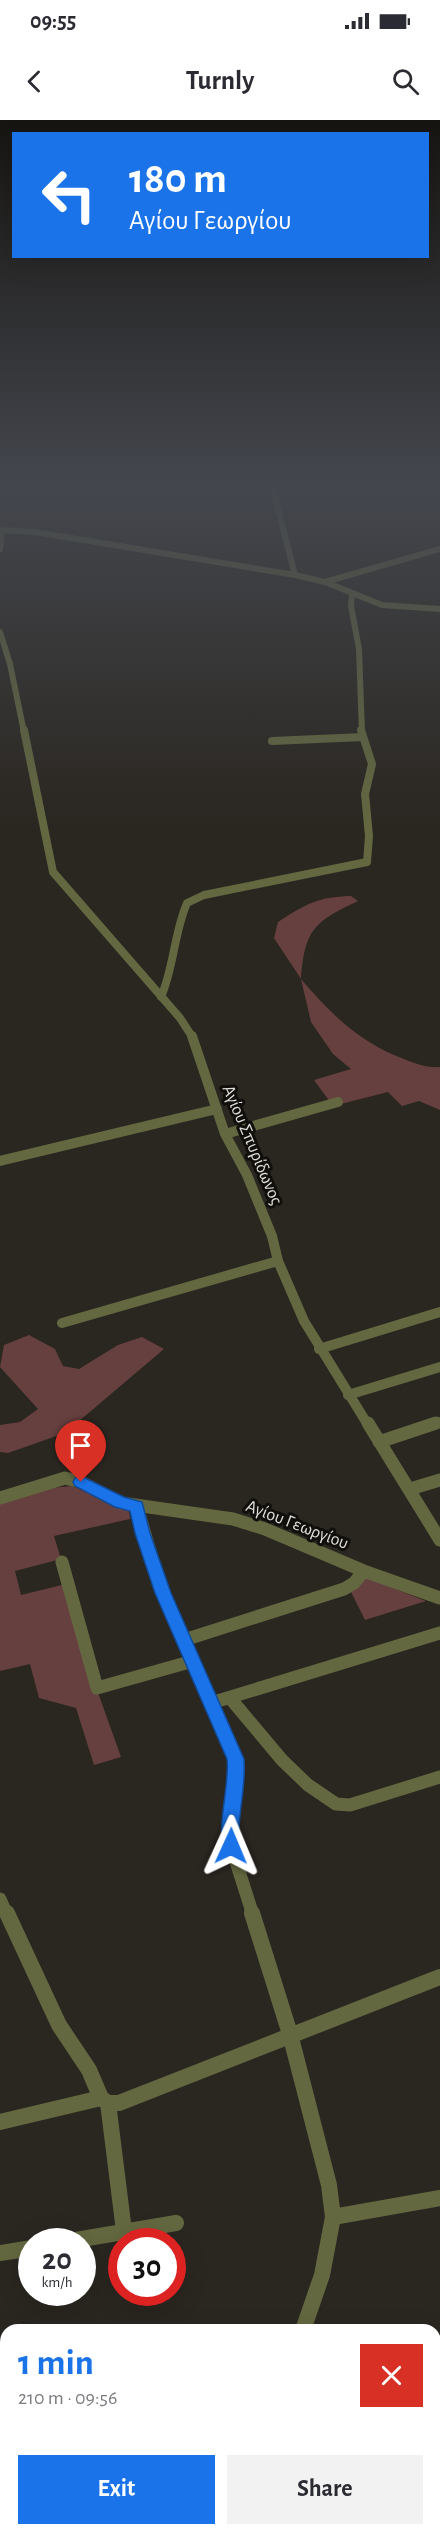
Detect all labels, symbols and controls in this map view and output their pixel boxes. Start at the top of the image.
text: 09:55 [30,10,76,32]
icon: back [18,65,51,98]
icon: search [389,65,422,98]
text: Turnly [186,67,254,94]
icon: left [30,156,108,234]
text: 180 m [129,158,227,200]
text: Αγίου Γεωργίου [129,207,291,234]
street label: Αγίου Σπυρίδωνος [219,1082,286,1207]
pin [55,1420,106,1482]
icon: arrive [64,1429,97,1462]
street label: Αγίου Γεωργίου [243,1496,351,1553]
position arrow [199,1814,263,1878]
speed limit sign: 30 [108,2228,186,2306]
text: 20 [42,2245,72,2275]
text: km/h [42,2275,72,2290]
button: close [360,2344,423,2407]
text: 1 min [18,2345,94,2381]
text: 210 m · 09:56 [18,2388,117,2408]
button: Exit [18,2455,215,2524]
button: Share [227,2455,423,2524]

